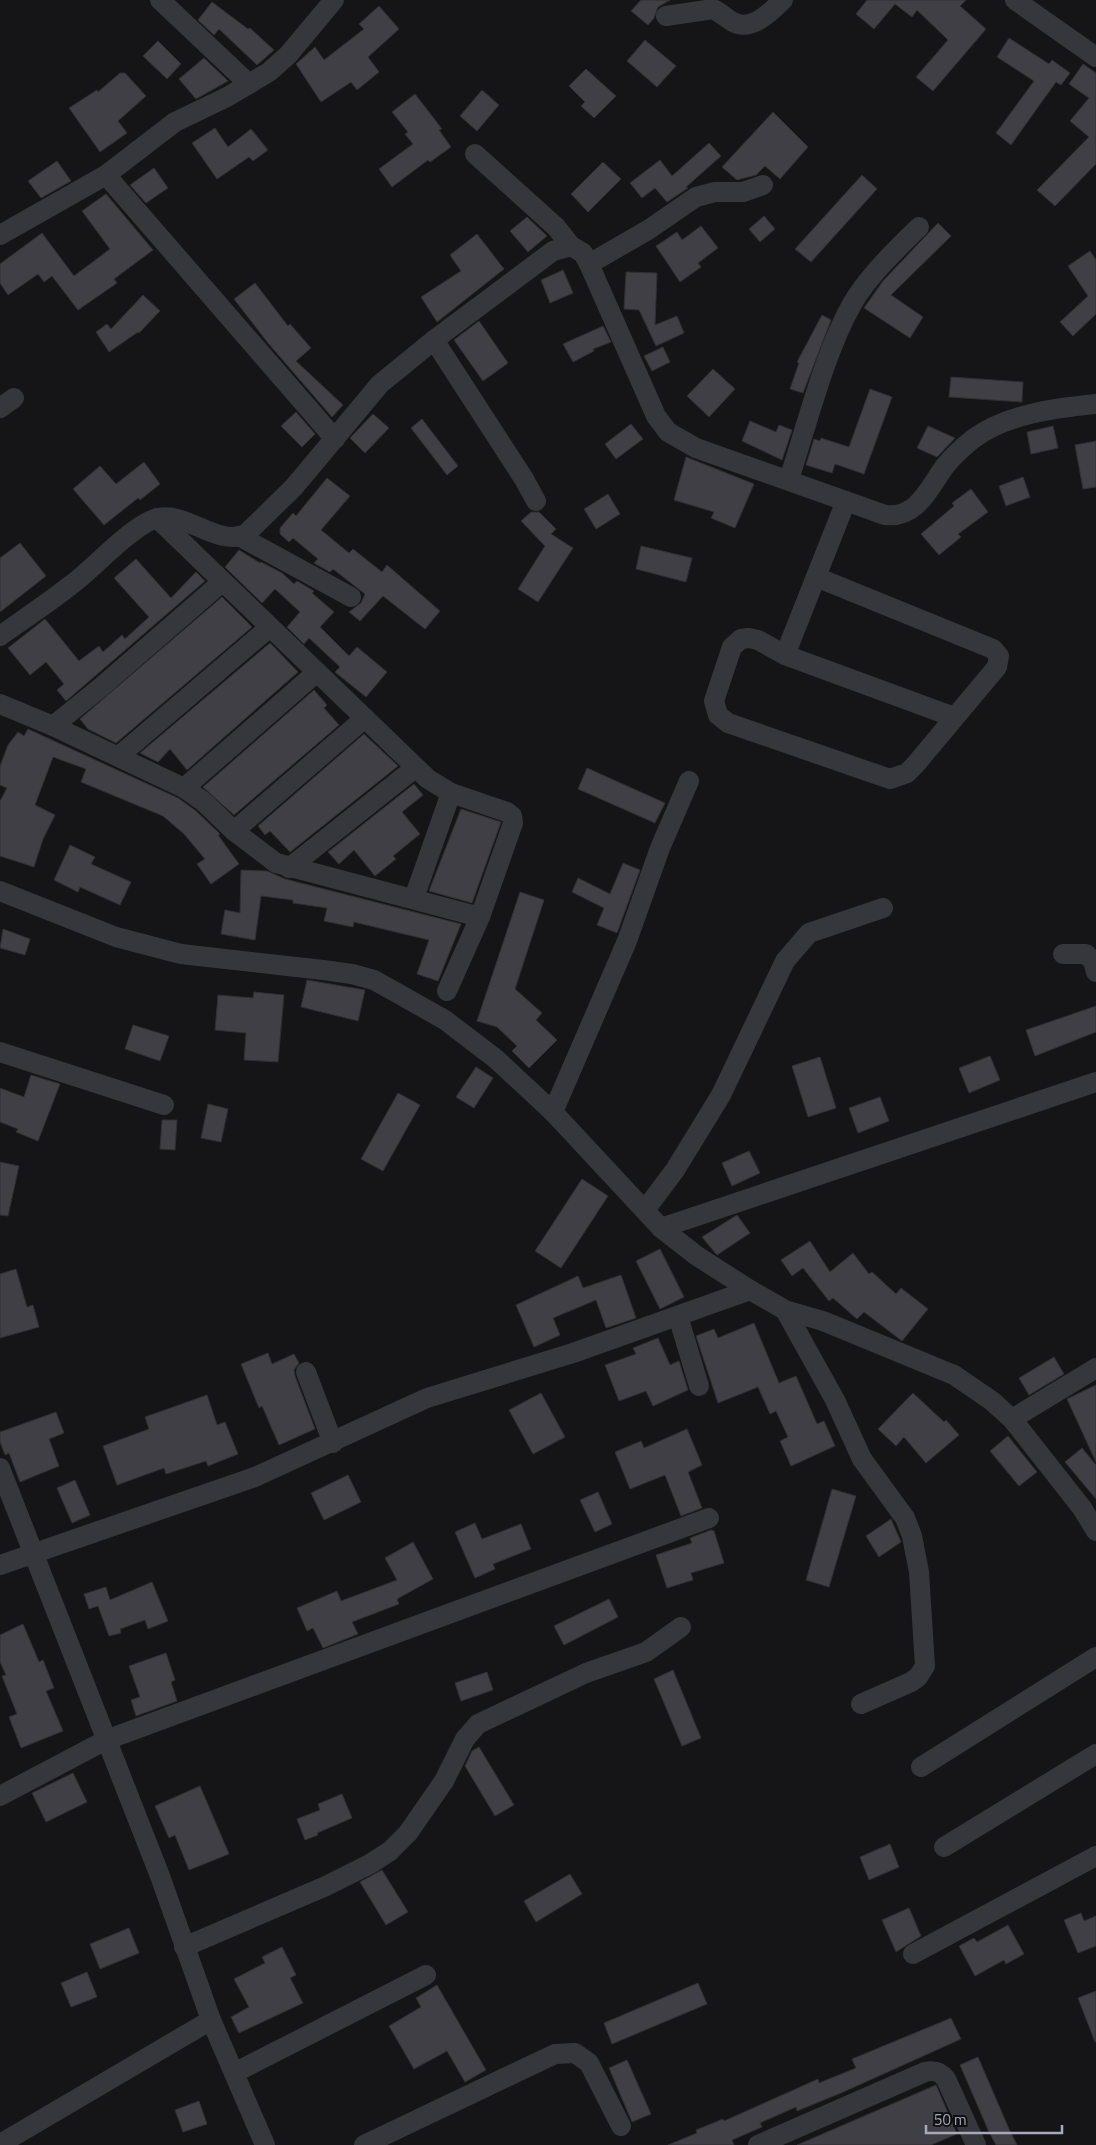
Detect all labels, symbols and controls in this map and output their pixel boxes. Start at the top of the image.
scale bar [926,2102,1062,2134]
text: 50 m [934,2108,967,2131]

